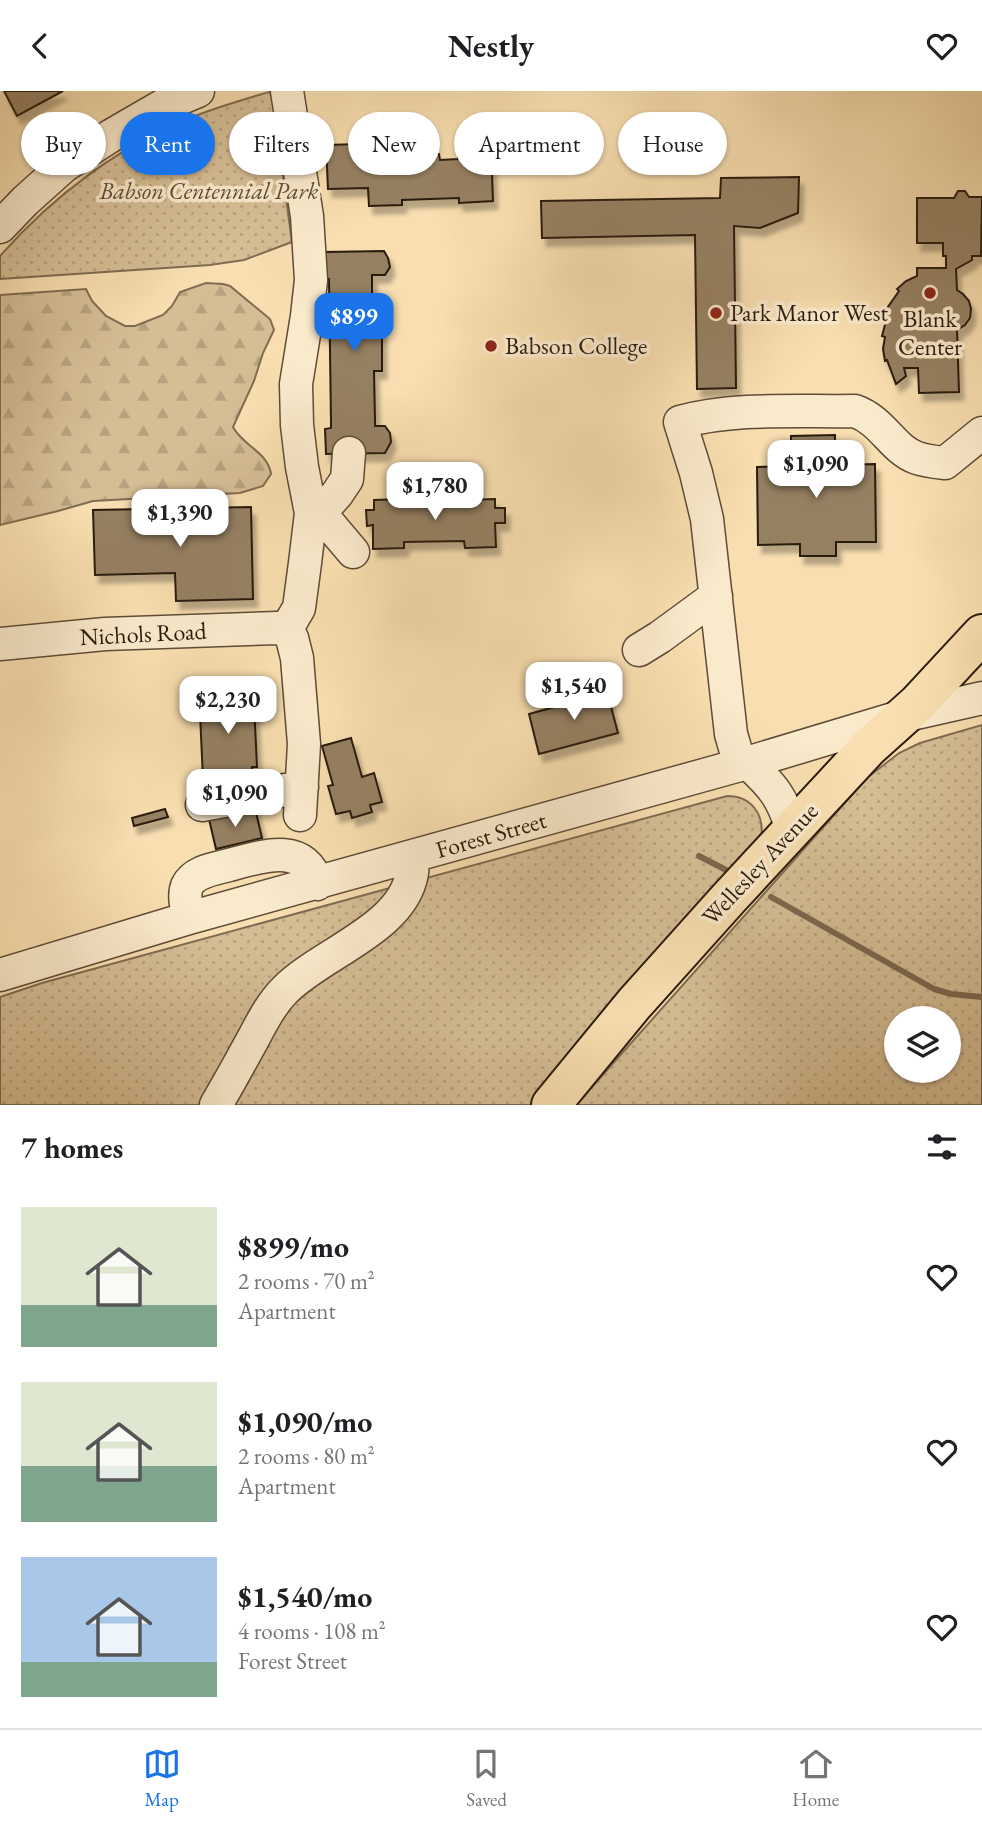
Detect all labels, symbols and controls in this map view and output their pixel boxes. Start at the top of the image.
text: Nestly [448,25,534,67]
icon: back [21,27,59,65]
icon: heart [923,27,961,65]
chip: Buy [21,112,106,175]
chip: Rent [120,112,215,175]
chip: Filters [229,112,334,175]
chip: New [348,112,440,175]
chip: Apartment [454,112,604,175]
chip: House [618,112,727,175]
park label: Babson Centennial Park [99,175,318,206]
marker: Blank Center [922,285,938,301]
pin: $899 [313,293,395,353]
place label: Park Manor West [730,297,888,328]
text: $899 [330,301,378,331]
place label: Blank Center [898,303,962,362]
marker: Park Manor West [708,305,724,321]
place label: Babson College [505,330,647,361]
marker: Babson College [483,338,499,354]
pin: $1,090 [759,441,873,500]
text: $1,090 [784,448,848,478]
pin: $1,780 [378,463,492,522]
text: $1,780 [403,470,467,500]
pin: $1,390 [123,489,237,549]
text: $1,390 [148,497,212,527]
street label: Nichols Road [79,615,208,652]
pin: $1,540 [517,663,631,722]
text: $1,540 [542,670,606,700]
pin: $2,230 [171,677,285,736]
text: $2,230 [196,684,260,714]
pin: $1,090 [178,769,292,829]
text: $1,090 [203,777,267,807]
street label: Wellesley Avenue [695,796,824,932]
street label: Forest Street [432,804,550,865]
map controls [884,1006,961,1083]
button: layers [884,1006,961,1083]
text: 7 homes [21,1128,123,1167]
icon: filters [923,1128,961,1166]
text: $899/mo [238,1227,349,1266]
icon: home [77,1235,161,1319]
icon: heart [923,1258,961,1296]
text: 2 rooms · 70 m² [238,1266,375,1296]
text: Apartment [238,1296,336,1326]
text: $1,090/mo [238,1402,372,1441]
icon: home [77,1410,161,1494]
icon: heart [923,1433,961,1471]
text: 2 rooms · 80 m² [238,1441,375,1471]
text: Apartment [238,1471,336,1501]
text: $1,540/mo [238,1577,372,1616]
icon: home [77,1585,161,1669]
icon: heart [923,1608,961,1646]
text: 4 rooms · 108 m² [238,1616,386,1646]
text: Forest Street [238,1646,347,1676]
tab: Map [143,1745,181,1812]
tab: Saved [466,1745,507,1812]
tab: Home [792,1745,839,1812]

